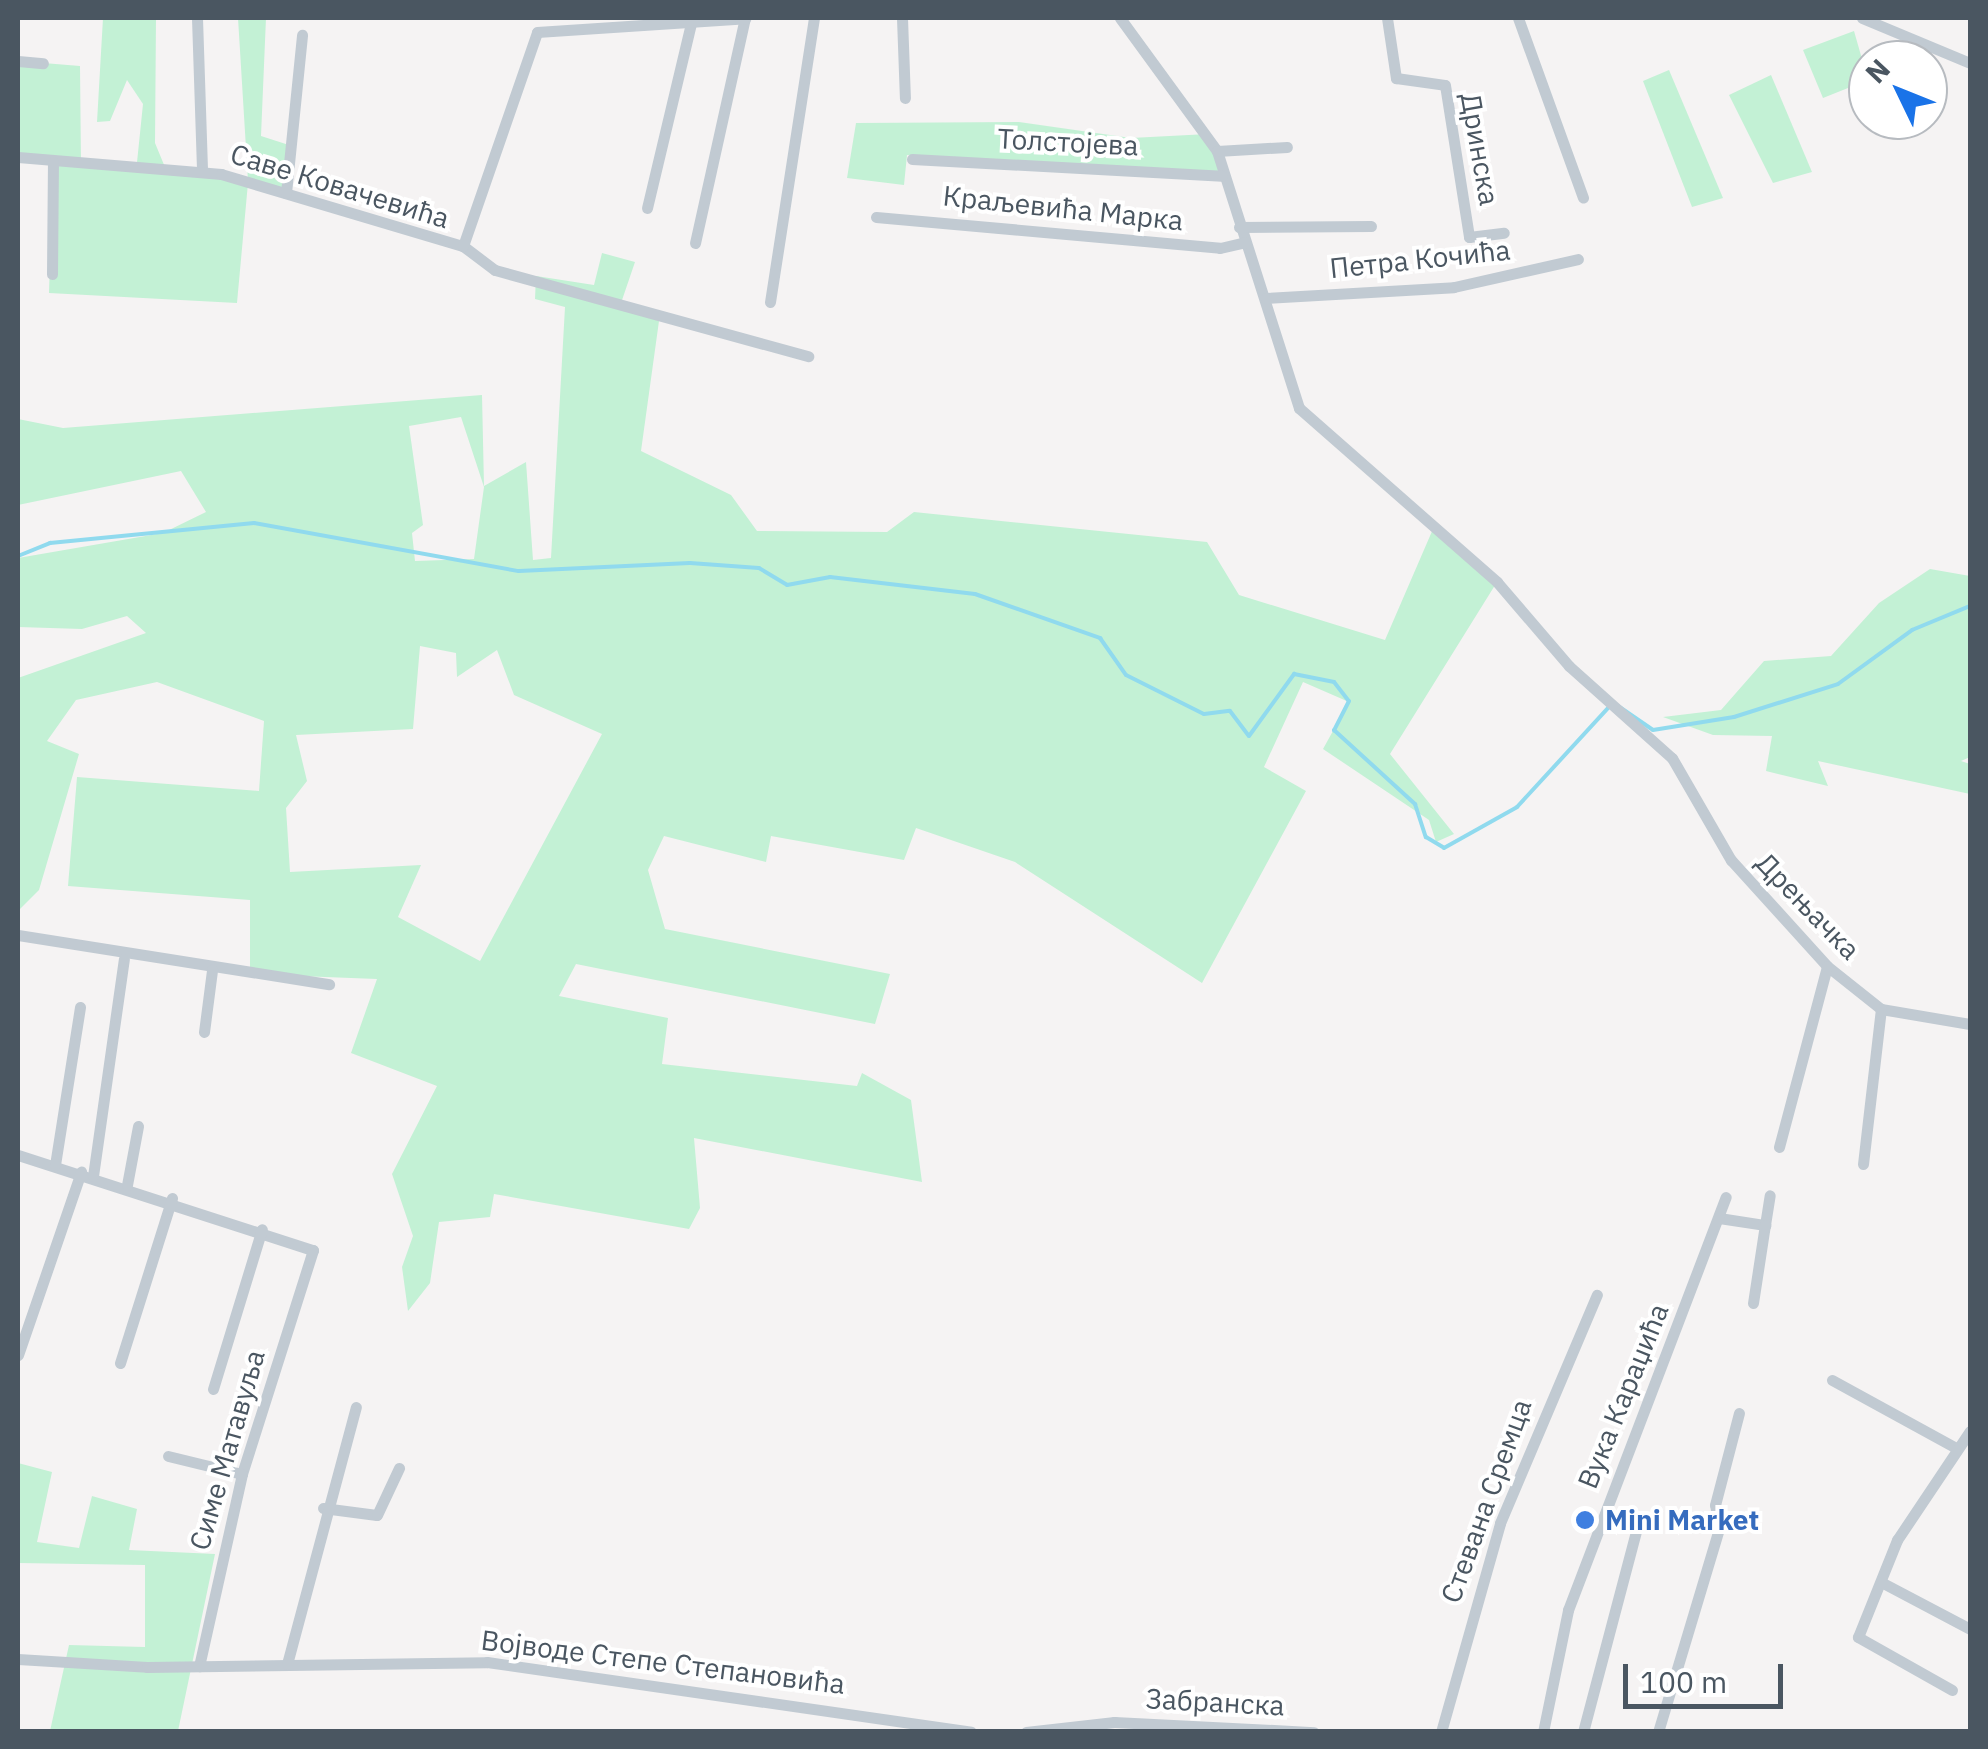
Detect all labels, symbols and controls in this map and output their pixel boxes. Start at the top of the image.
north arrow [1848,40,1948,140]
text: N [1857,51,1898,91]
street label: Дринска [1454,90,1506,208]
street label: Толстојева [997,122,1139,162]
street label: Саве Ковачевића [227,137,453,235]
street label: Краљевића Марка [941,179,1185,237]
street label: Петра Кочића [1328,233,1512,285]
street label: Дрењачка [1749,846,1867,966]
street label: Вука Караџића [1571,1299,1675,1493]
street label: Симе Матавуља [182,1346,272,1554]
street label: Стевана Сремца [1434,1395,1538,1607]
place label: Mini Market [1605,1503,1759,1537]
marker: Mini Market [1574,1509,1596,1531]
street label: Војводе Степе Степановића [479,1623,847,1701]
scale bar [1628,1644,1788,1706]
text: 100 m [1640,1662,1727,1701]
street label: Забранска [1145,1682,1285,1722]

